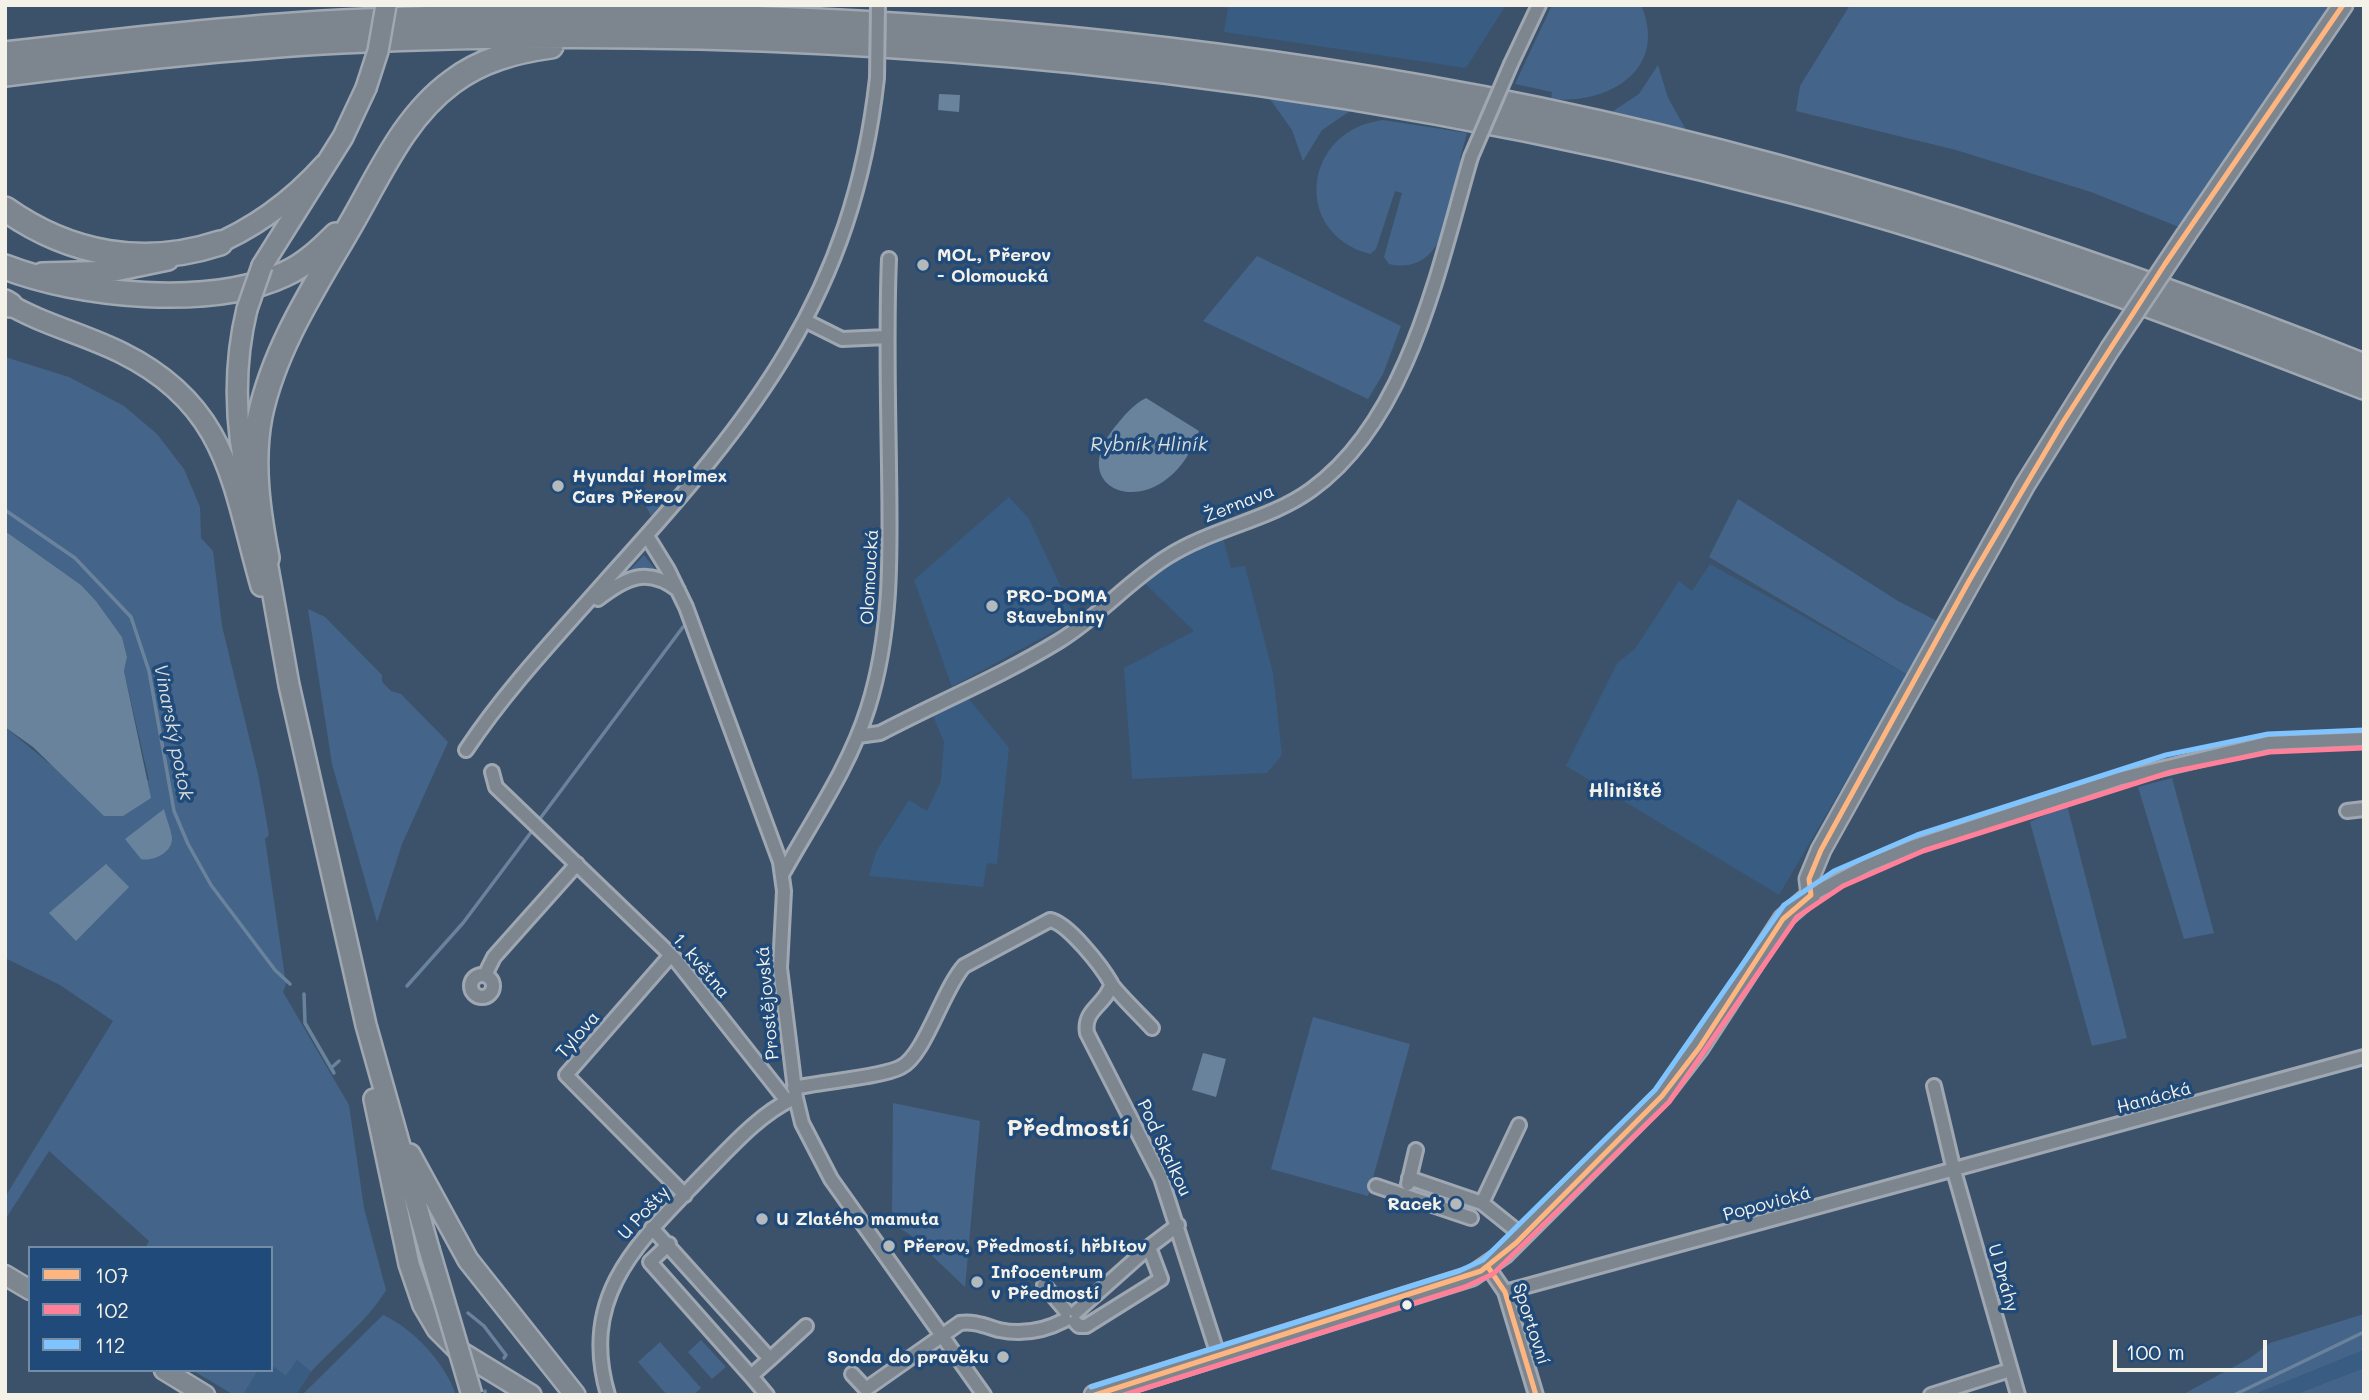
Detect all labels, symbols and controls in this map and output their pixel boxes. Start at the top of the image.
place label: MOL, Přerov - Olomoucká [937,244,1051,286]
marker: MOL, Přerov - Olomoucká [915,257,931,273]
water label: Rybník Hliník [1090,434,1208,456]
place label: Hyundai Horimex Cars Přerov [572,465,727,508]
marker: Hyundai Horimex Cars Přerov [550,478,566,494]
street label: Žernava [1201,480,1277,528]
street label: Olomoucká [857,529,883,625]
place label: PRO-DOMA Stavebniny [1006,585,1108,628]
marker: PRO-DOMA Stavebniny [984,598,1000,614]
water label: Vinarský potok [149,662,197,802]
district label: Hliniště [1588,780,1662,802]
street label: 1. května [668,929,734,1003]
street label: Prostějovská [752,945,784,1061]
street label: Tylova [552,1007,604,1063]
street label: Hanácká [2114,1078,2194,1118]
street label: Pod Skalkou [1132,1096,1196,1200]
district label: Předmostí [1006,1115,1130,1143]
street label: U Pošty [614,1182,674,1244]
street label: Popovická [1721,1182,1813,1226]
place label: Racek [1387,1193,1442,1215]
marker: Racek [1448,1196,1464,1212]
place label: U Zlatého mamuta [776,1208,939,1230]
marker: U Zlatého mamuta [754,1211,770,1227]
place label: Přerov, Předmostí, hřbitov [903,1235,1147,1257]
marker: Přerov, Předmostí, hřbitov [881,1238,897,1254]
street label: U Dráhy [1983,1241,2023,1315]
legend [28,1246,273,1372]
text: 107 [95,1261,129,1288]
place label: Infocentrum v Předmostí [991,1261,1103,1304]
marker: Infocentrum v Předmostí [969,1274,985,1290]
street label: Sportovní [1508,1280,1554,1368]
text: 102 [95,1296,129,1323]
unlabelled marker [1400,1298,1414,1312]
scale bar [2117,1326,2271,1370]
text: 112 [95,1331,125,1358]
text: 100 m [2126,1338,2185,1365]
place label: Sonda do pravěku [827,1346,989,1368]
marker: Sonda do pravěku [995,1349,1011,1365]

